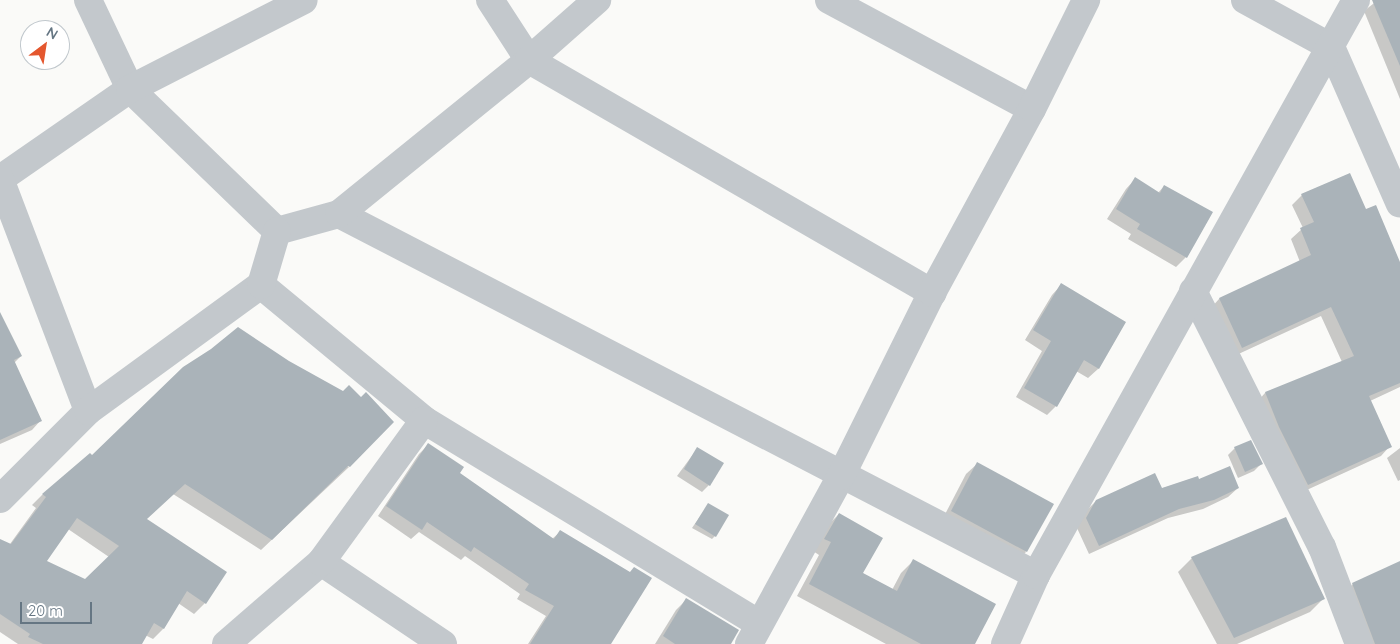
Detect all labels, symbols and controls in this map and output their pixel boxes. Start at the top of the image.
north arrow [20,20,70,70]
text: N [43,23,61,43]
scale bar [22,592,95,624]
text: 20 m [28,601,63,620]

